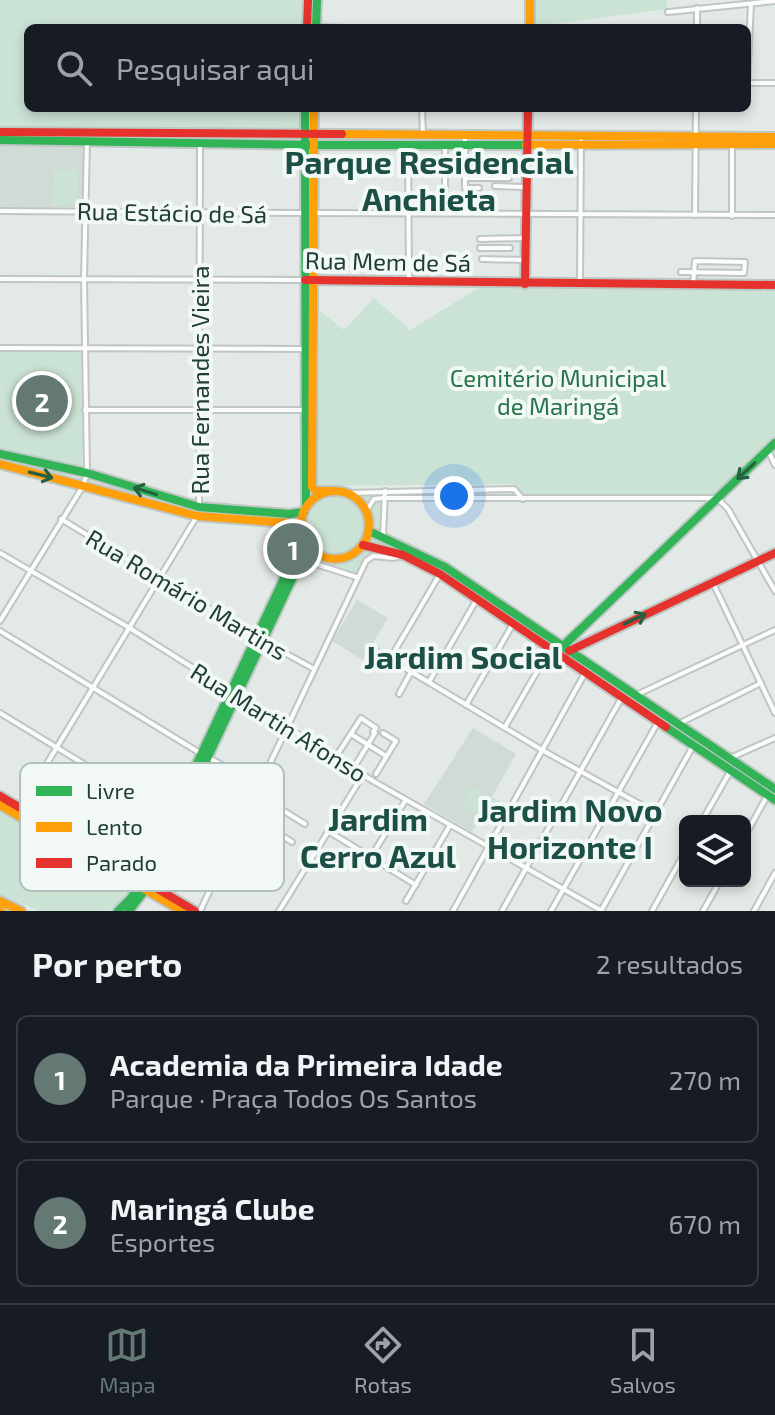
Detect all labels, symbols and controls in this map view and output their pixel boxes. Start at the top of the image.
search box [24,24,751,112]
icon: search [52,46,96,90]
text: Pesquisar aqui [116,50,314,86]
district label: Parque Residencial Anchieta [285,142,574,217]
street label: Rua Estácio de Sá [77,196,267,228]
street label: Rua Mem de Sá [305,245,471,277]
street label: Rua Fernandes Vieira [185,266,214,494]
park label: Cemitério Municipal de Maringá [450,363,666,420]
pin: 2 [16,371,68,431]
one-way arrow [736,461,756,480]
one-way arrow [28,468,54,483]
your location [434,476,474,516]
one-way arrow [132,483,158,498]
pin: 1 [267,519,319,579]
street label: Rua Romário Martins [81,523,293,665]
one-way arrow [623,611,647,626]
district label: Jardim Social [364,637,563,675]
street label: Rua Martin Afonso [186,656,372,788]
legend [20,763,284,891]
text: Livre [86,777,135,803]
district label: Jardim Novo Horizonte I [477,790,663,865]
district label: Jardim Cerro Azul [300,799,457,874]
text: Lento [86,813,143,839]
map controls [679,815,751,887]
button: layers [679,815,751,887]
text: Parado [86,849,157,875]
text: Por perto [32,943,182,984]
text: 2 resultados [596,948,743,979]
text: Academia da Primeira Idade [110,1046,503,1082]
text: 1 [54,1064,66,1095]
text: 270 m [669,1064,741,1095]
text: Parque · Praça Todos Os Santos [110,1082,477,1113]
text: Maringá Clube [110,1190,315,1226]
text: 2 [52,1208,68,1239]
text: 670 m [669,1208,741,1239]
text: Esportes [110,1226,215,1257]
tab: Mapa [99,1323,155,1397]
tab: Rotas [354,1323,412,1397]
tab: Salvos [610,1323,676,1397]

